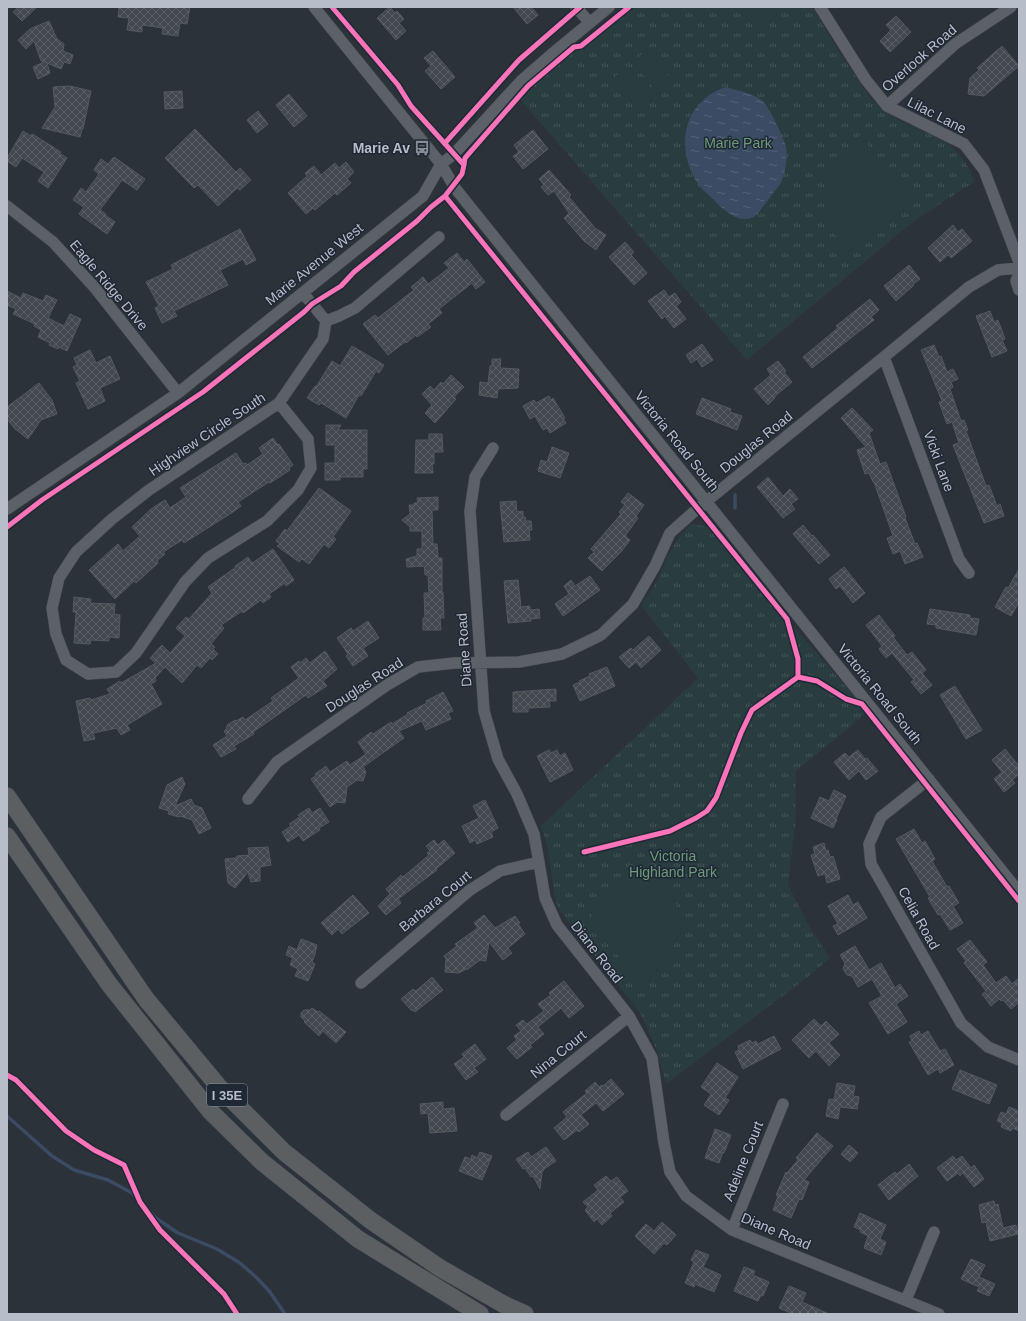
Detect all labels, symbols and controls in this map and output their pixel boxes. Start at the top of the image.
street label: Overlook Road [879,21,959,95]
street label: Lilac Lane [905,93,969,137]
park label: Marie Park [704,135,773,151]
bus stop icon: Marie Av [413,139,431,157]
place label: Marie Av [353,140,410,156]
street label: Marie Avenue West [262,220,366,308]
street label: Eagle Ridge Drive [67,237,152,334]
street label: Victoria Road South [632,388,722,494]
street label: Highview Circle South [146,389,268,479]
street label: Douglas Road [716,408,796,476]
street label: Vicki Lane [920,428,958,494]
street label: Diane Road [453,613,475,687]
street label: Victoria Road South [835,641,925,747]
street label: Douglas Road [322,654,406,716]
park label: Victoria Highland Park [629,848,718,880]
street label: Barbara Court [396,867,474,935]
street label: Celia Road [895,884,943,952]
street label: Diane Road [568,918,626,986]
street label: Nina Court [527,1027,589,1081]
road number: I 35E [207,1084,247,1106]
street label: Adeline Court [720,1119,766,1203]
street label: Diane Road [739,1209,813,1253]

